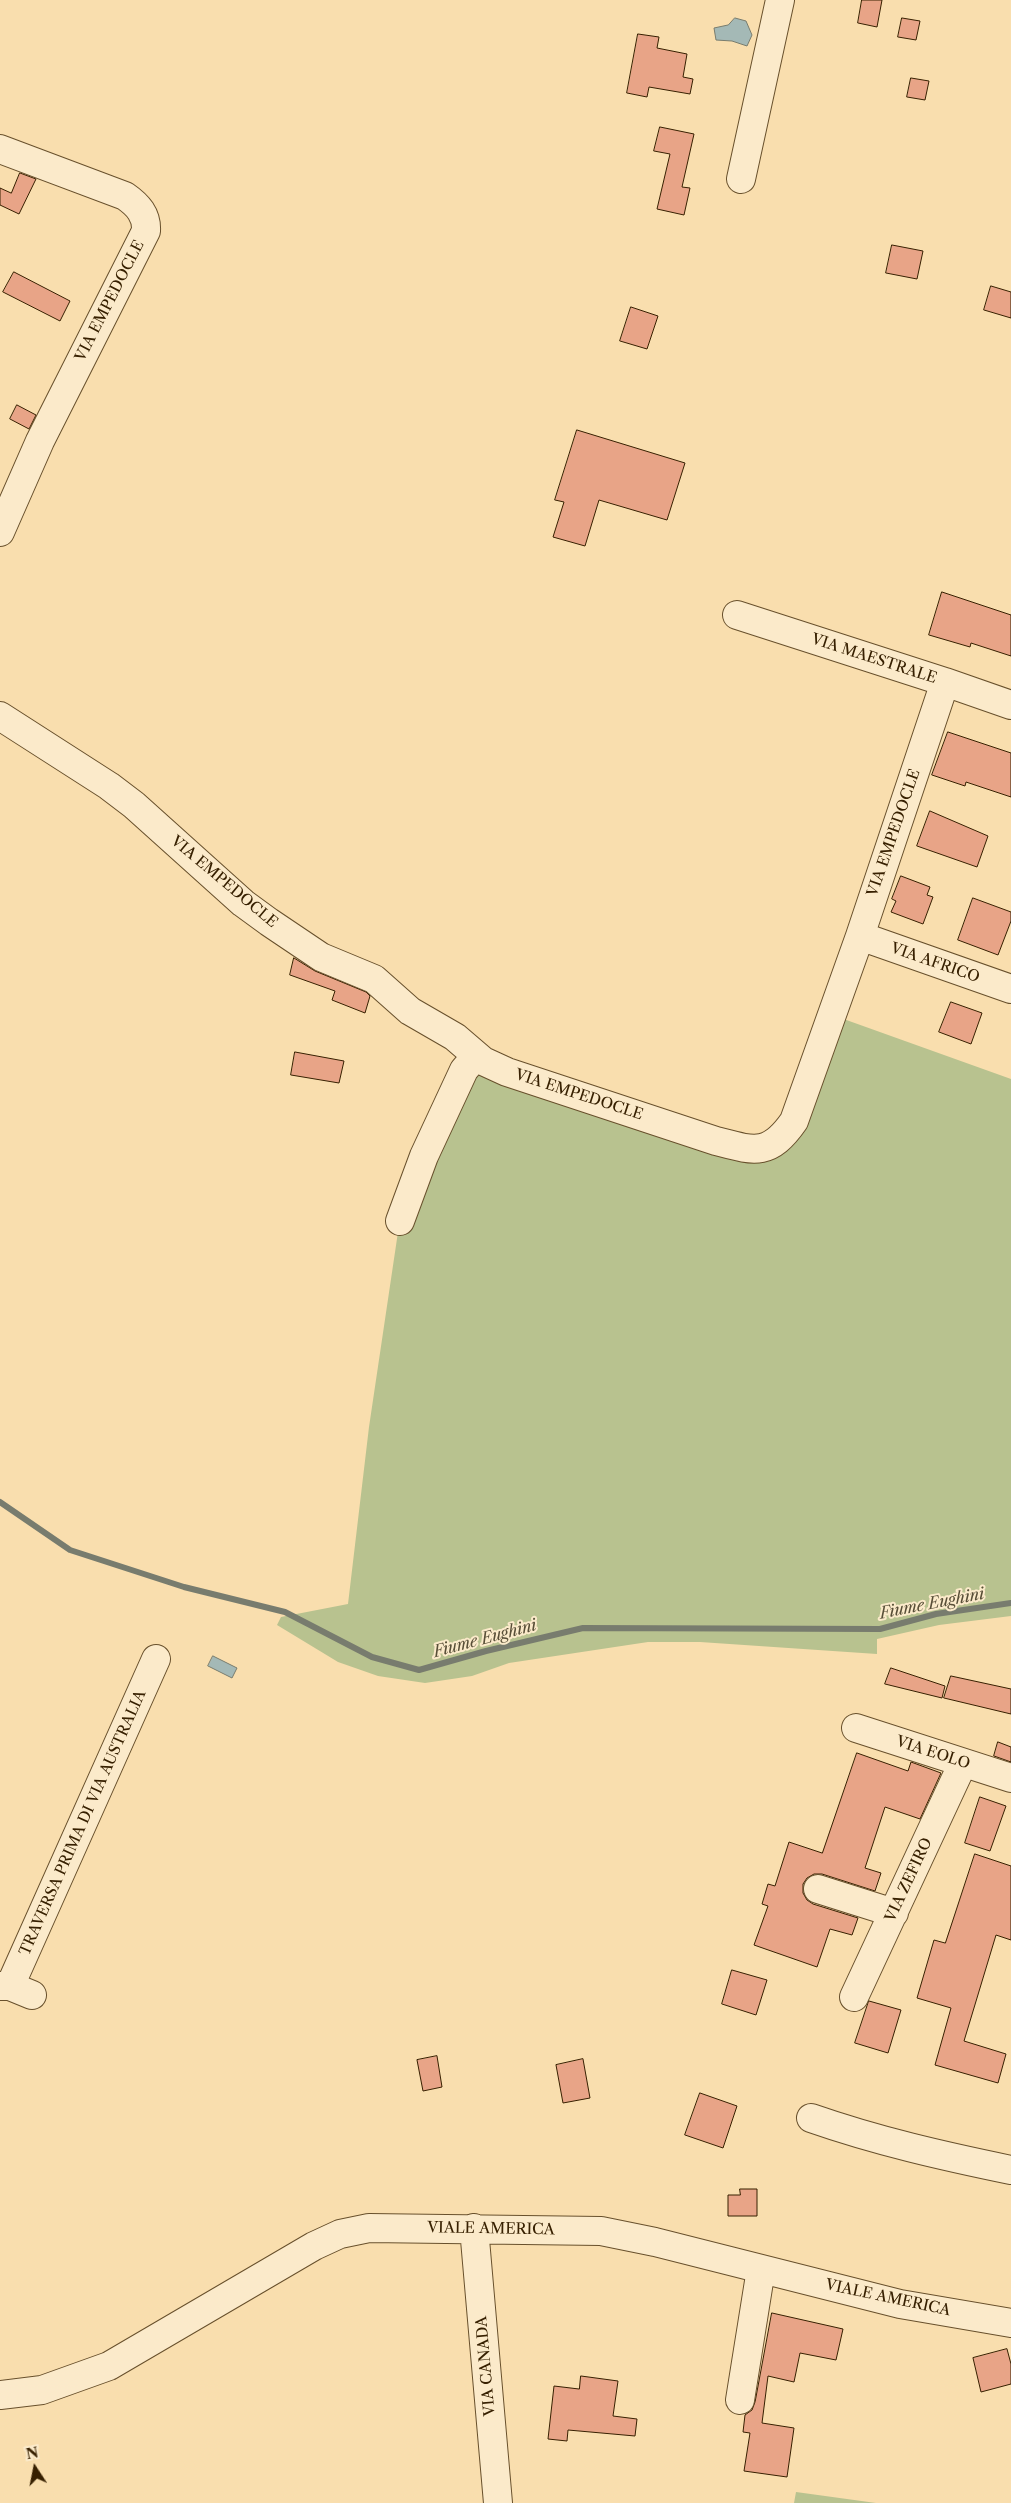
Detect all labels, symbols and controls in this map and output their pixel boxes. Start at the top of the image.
street label: VIA EMPEDOCLE [72,237,148,365]
street label: VIA MAESTRALE [809,630,939,688]
street label: VIA EMPEDOCLE [864,767,924,899]
street label: VIA EMPEDOCLE [167,832,281,932]
street label: VIA AFRICO [888,939,982,987]
street label: VIA EMPEDOCLE [513,1066,645,1124]
water label: Fiume Eughini [878,1584,986,1624]
water label: Fiume Eughini [431,1616,539,1662]
street label: TRAVERSA PRIMA DI VIA AUSTRALIA [16,1687,150,1959]
street label: VIA EOLO [894,1733,972,1773]
street label: VIA ZEFIRO [882,1835,936,1925]
street label: VIALE AMERICA [427,2219,555,2239]
street label: VIALE AMERICA [824,2276,952,2320]
street label: VIA CANADA [473,2315,499,2417]
north arrow [10,2443,60,2493]
text: N [24,2443,40,2463]

